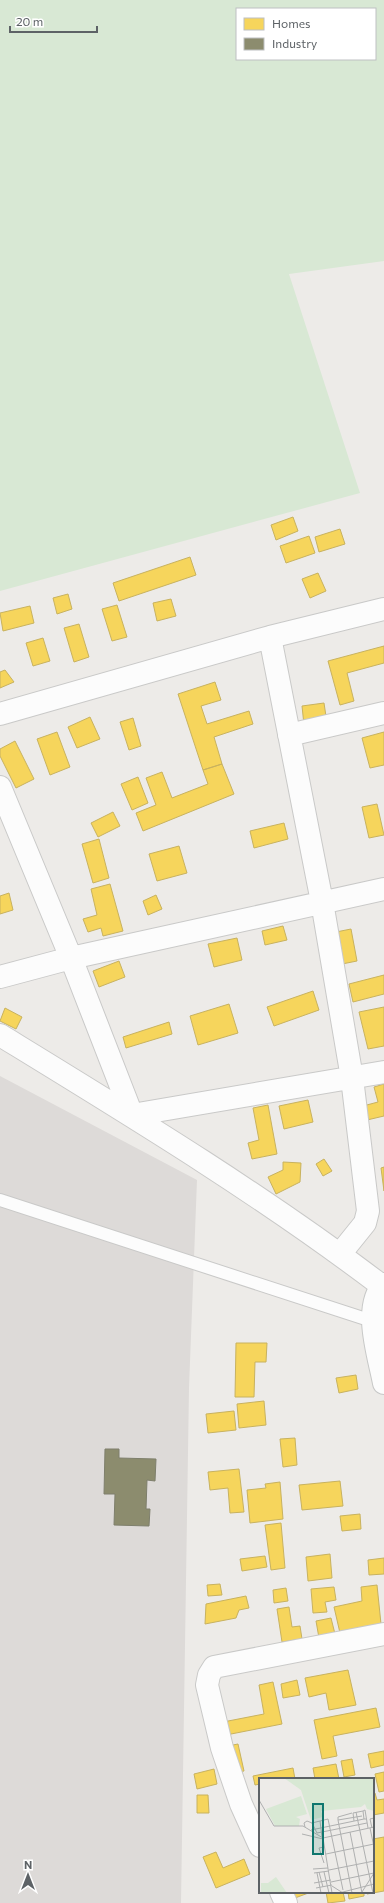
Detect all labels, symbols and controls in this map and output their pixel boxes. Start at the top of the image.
scale bar [10,8,97,34]
legend [236,8,376,60]
text: 20 m [16,14,43,28]
text: Homes [272,16,310,30]
text: Industry [272,36,317,50]
inset map [259,1778,374,1893]
north arrow [8,1855,48,1895]
text: N [24,1858,32,1871]

